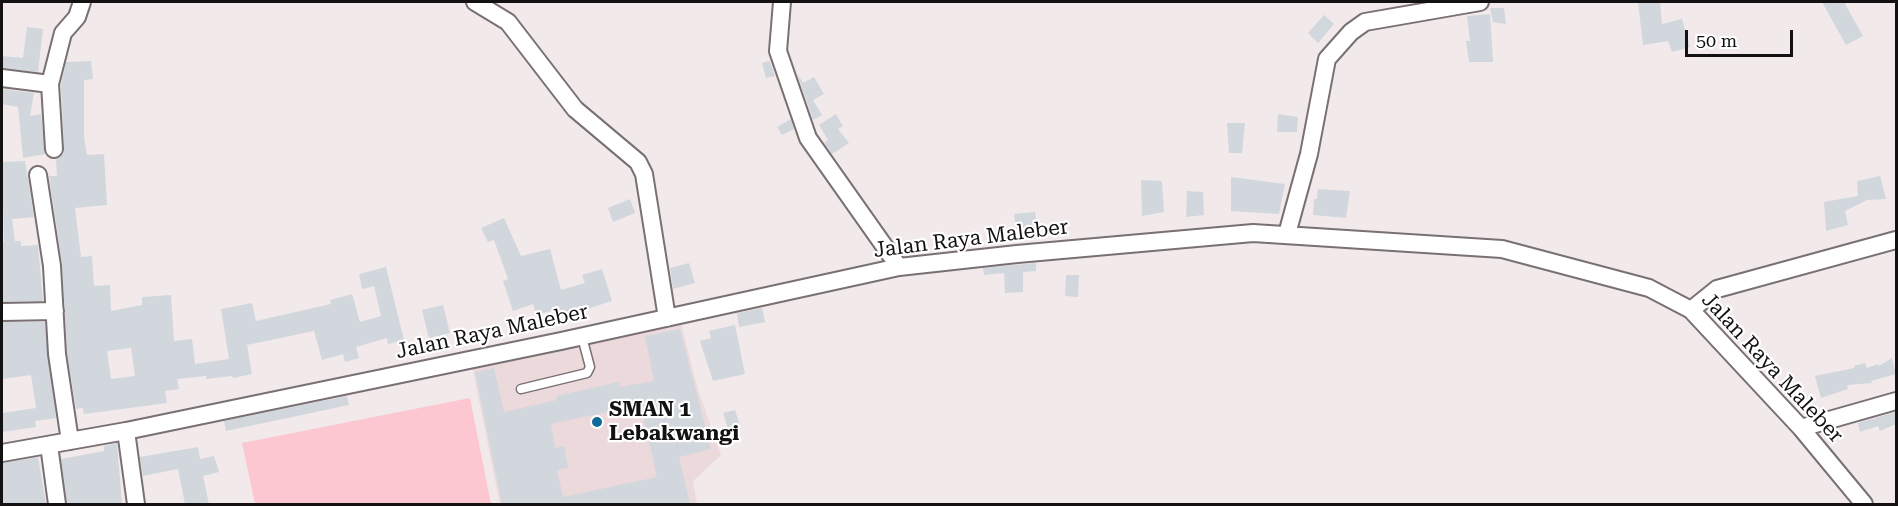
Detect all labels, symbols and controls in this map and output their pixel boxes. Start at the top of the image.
scale bar [1688,18,1796,56]
text: 50 m [1696,30,1737,51]
street label: Jalan Raya Maleber [872,215,1070,263]
street label: Jalan Raya Maleber [1696,288,1848,448]
street label: Jalan Raya Maleber [393,299,591,365]
place label: SMAN 1 Lebakwangi [609,397,739,447]
marker: SMAN 1 Lebakwangi [590,415,604,429]

